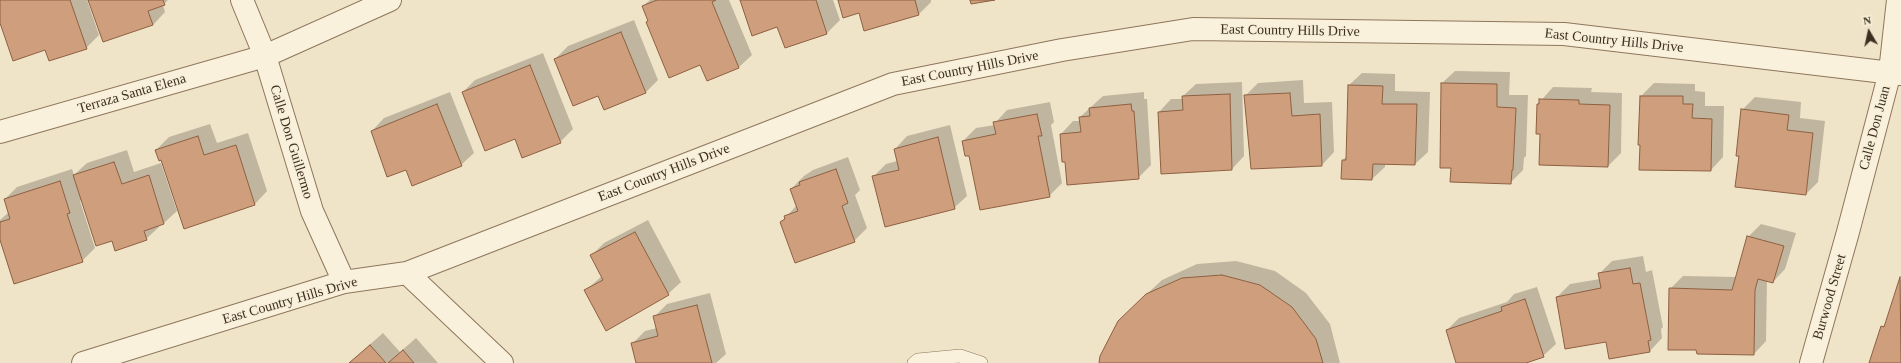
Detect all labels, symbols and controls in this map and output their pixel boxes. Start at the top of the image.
north arrow [1849,12,1889,52]
text: N [1862,14,1872,27]
street label: East Country Hills Drive [1220,21,1360,41]
street label: East Country Hills Drive [1544,25,1684,57]
street label: East Country Hills Drive [900,47,1040,91]
street label: Terraza Santa Elena [76,71,188,117]
street label: Calle Don Guillermo [266,83,316,201]
street label: Calle Don Juan [1856,84,1894,172]
street label: East Country Hills Drive [596,140,732,206]
street label: Burwood Street [1810,252,1850,342]
street label: East Country Hills Drive [221,274,359,328]

